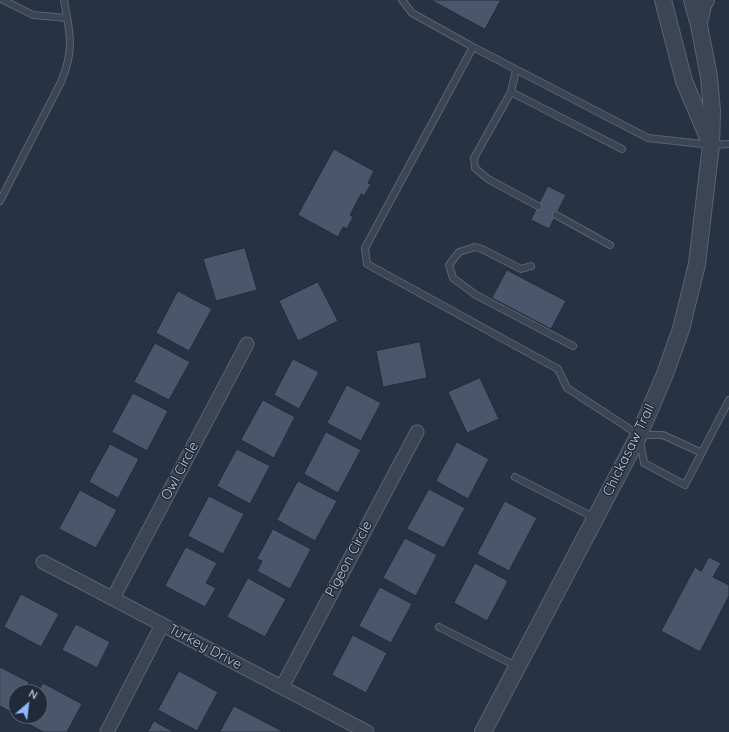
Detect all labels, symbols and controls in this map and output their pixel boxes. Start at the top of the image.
street label: Chickasaw Trail [599,401,659,499]
street label: Owl Circle [158,439,202,503]
street label: Pigeon Circle [322,518,376,600]
street label: Turkey Drive [165,621,245,673]
north arrow [8,684,48,724]
text: N [26,686,40,702]

